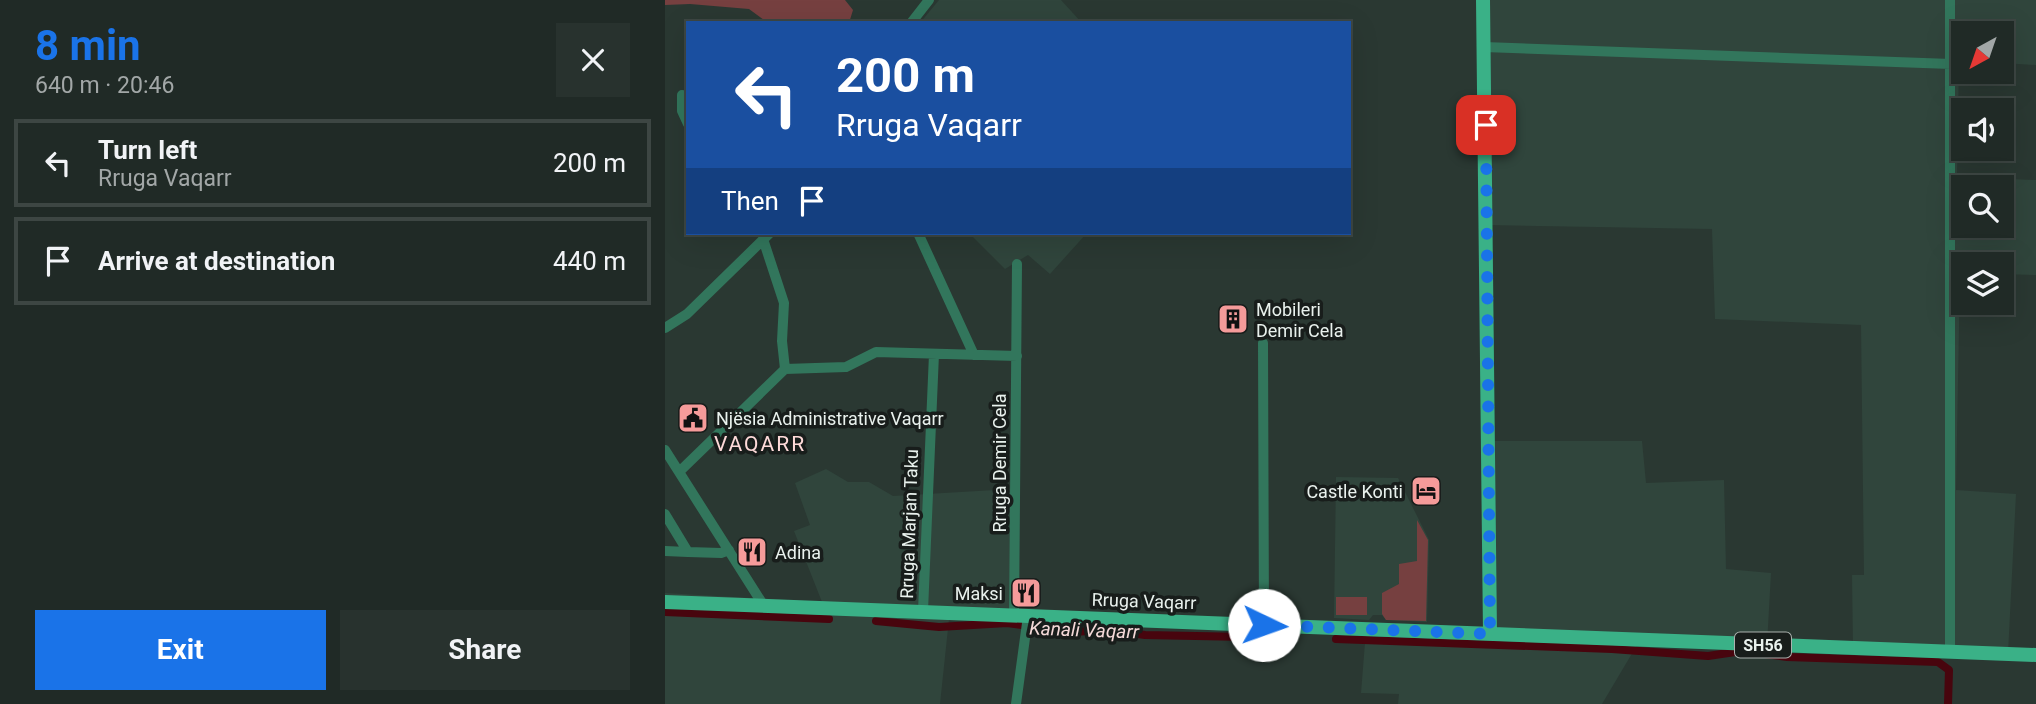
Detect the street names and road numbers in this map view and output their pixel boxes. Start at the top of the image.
street label: Rruga Demir Cela [989,394,1010,533]
street label: Rruga Marjan Taku [896,449,922,599]
street label: Rruga Vaqarr [1091,589,1197,613]
road number: SH56 [1735,632,1791,658]

